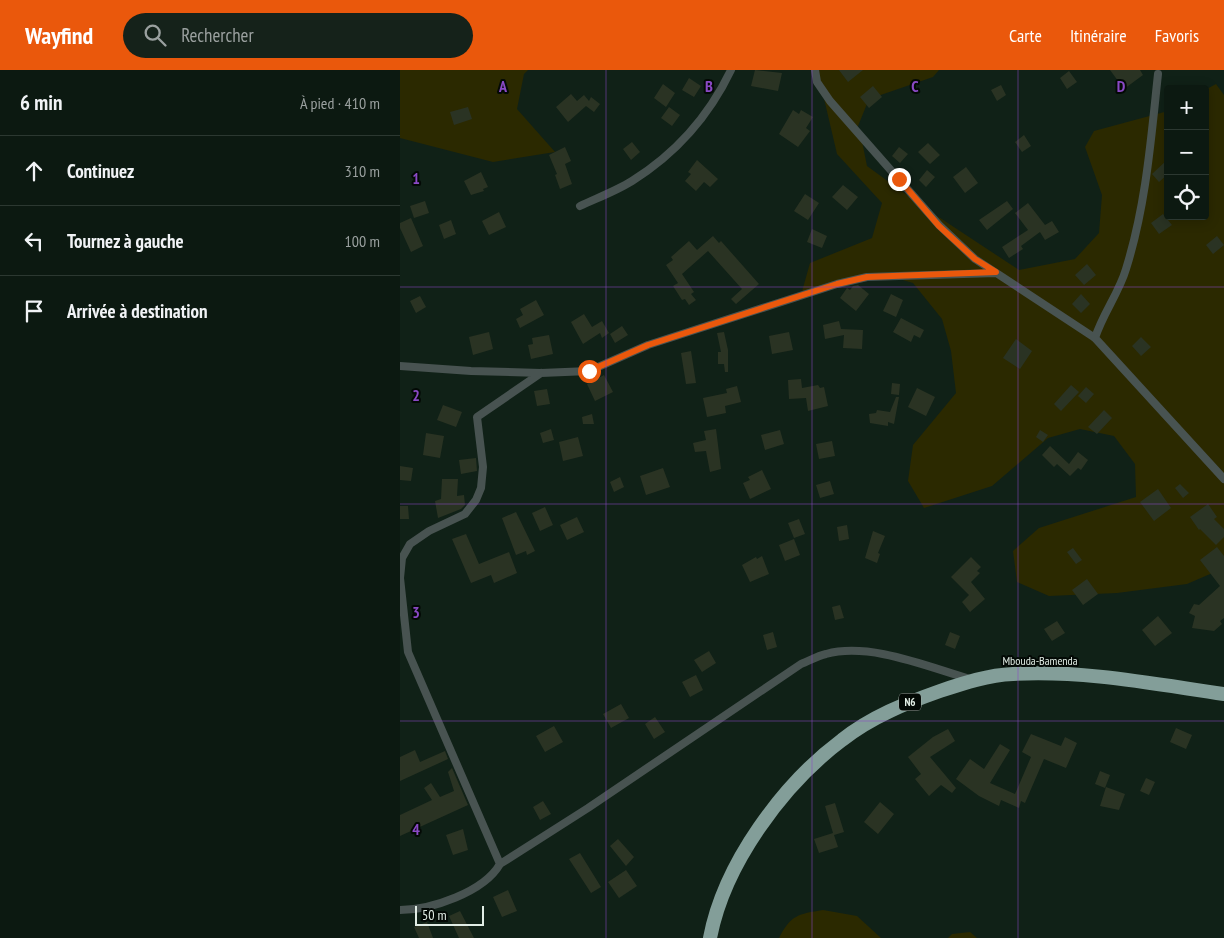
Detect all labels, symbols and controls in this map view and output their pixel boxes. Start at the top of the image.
search box [123,13,473,58]
text: Wayfind [25,20,93,51]
icon: search [141,21,169,49]
text: Rechercher [181,23,254,47]
text: Carte [1009,24,1042,47]
text: Itinéraire [1070,24,1127,47]
text: Favoris [1155,24,1199,47]
text: A [498,76,508,96]
text: B [705,76,713,96]
text: C [911,76,919,96]
text: D [1117,76,1126,96]
map controls [1164,85,1209,220]
button: + [1164,85,1209,130]
text: 6 min [20,89,62,116]
text: À pied · 410 m [300,93,380,113]
button: − [1164,130,1209,175]
icon: ahead [20,157,48,185]
text: Continuez [67,159,134,183]
text: 310 m [345,161,380,181]
text: 1 [412,168,420,188]
route end [888,168,911,191]
button: locate [1164,175,1209,220]
icon: left [20,227,48,255]
text: Tournez à gauche [67,229,184,253]
text: 100 m [345,231,380,251]
icon: arrive [20,297,48,325]
text: Arrivée à destination [67,299,208,323]
route start [578,360,601,383]
text: 2 [412,385,420,405]
text: 3 [412,602,420,622]
street label: Mbouda-Bamenda [1002,653,1078,668]
road number: N6 [899,694,921,710]
text: 4 [412,819,420,839]
scale bar [415,903,484,926]
text: 50 m [422,906,447,924]

